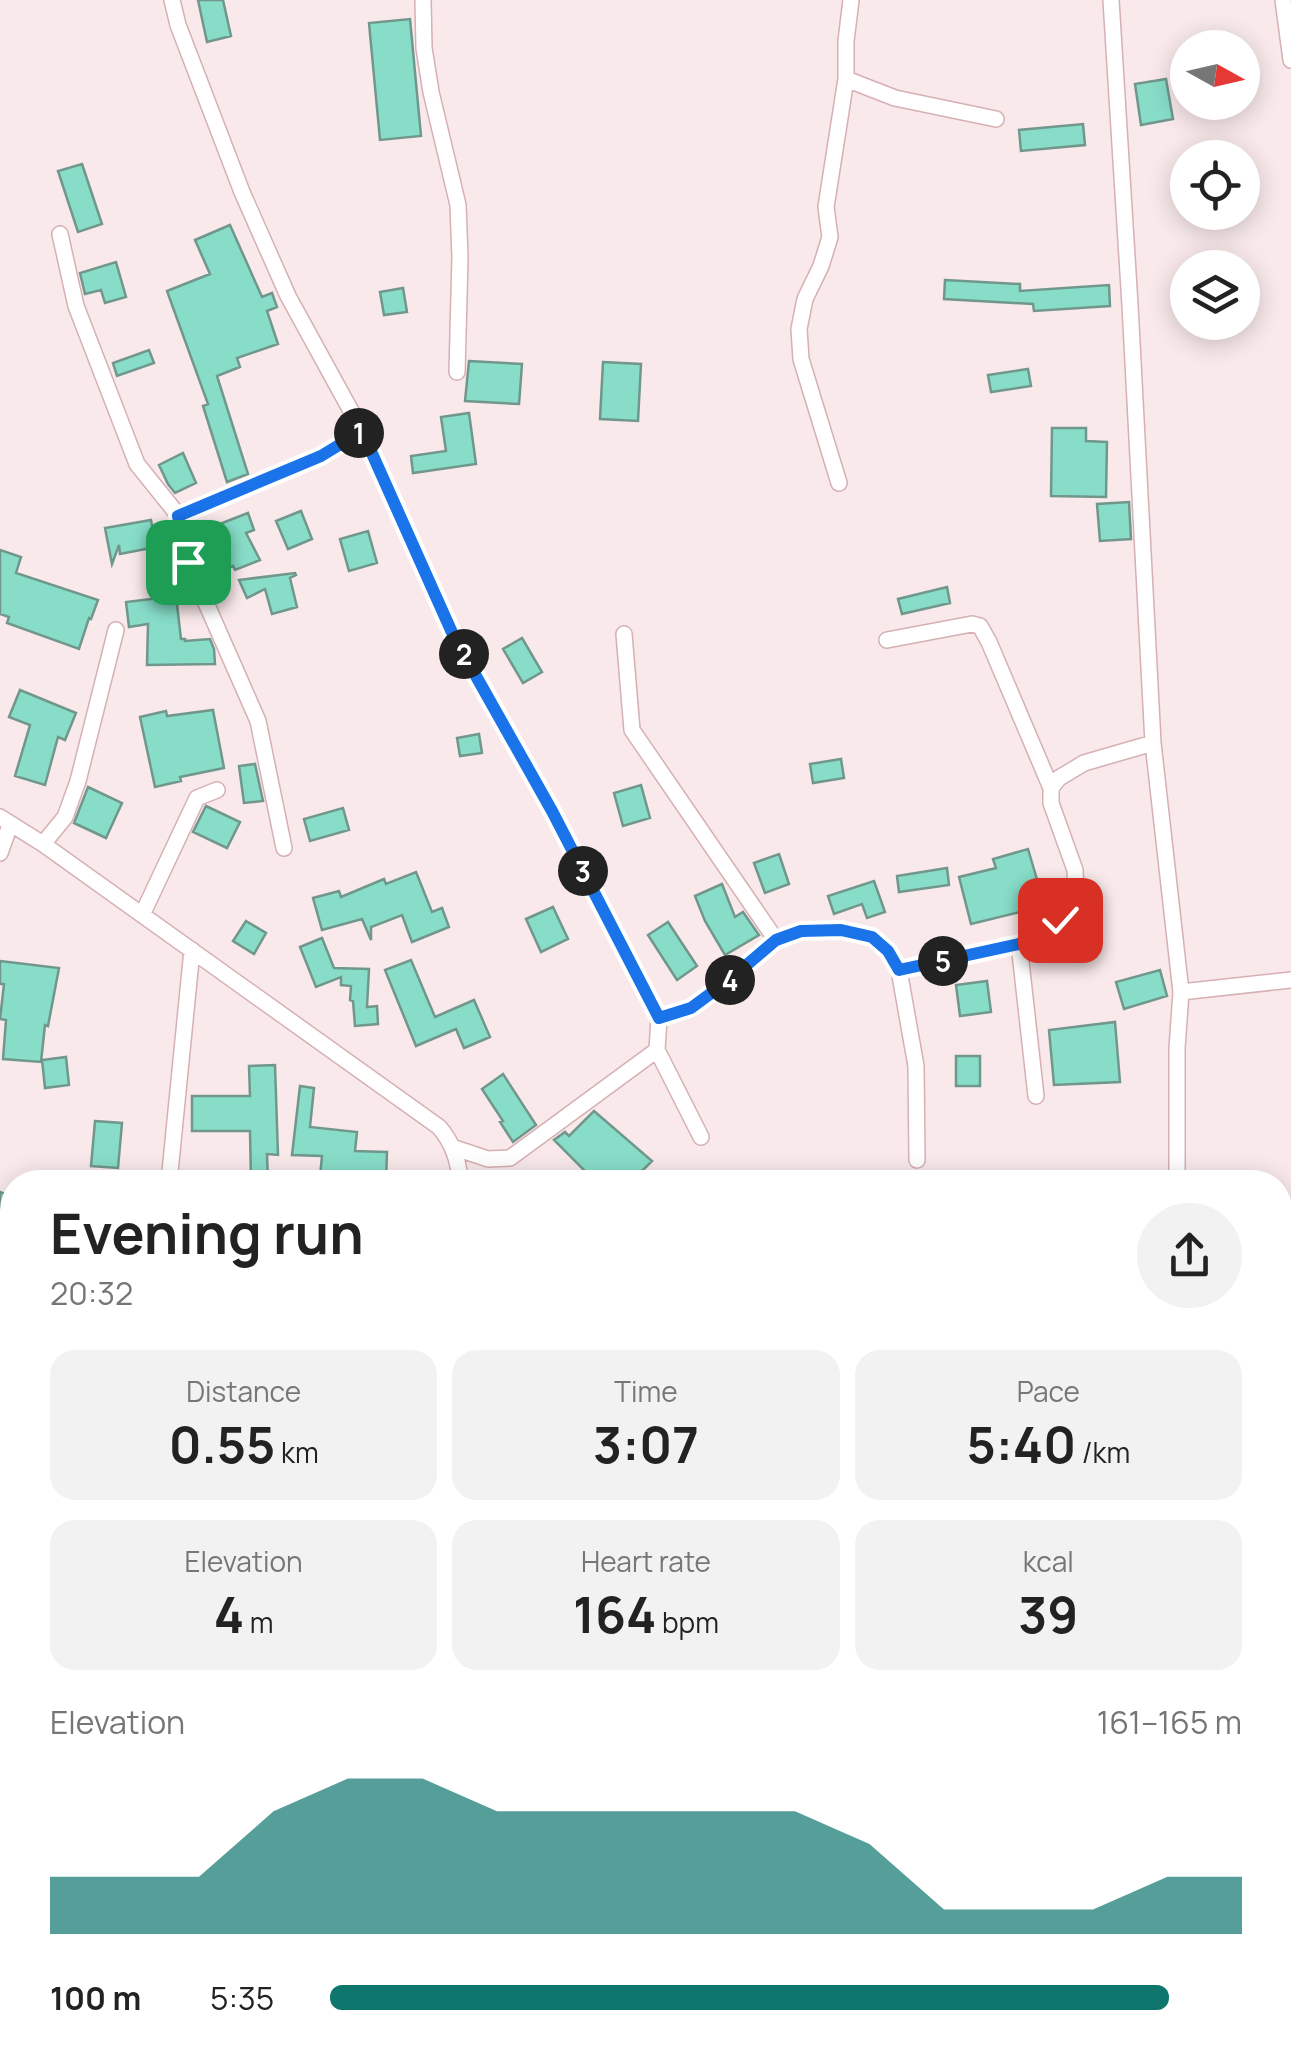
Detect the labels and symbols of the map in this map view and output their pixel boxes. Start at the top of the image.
north arrow [1170,30,1260,120]
pin: 1 [334,408,384,458]
pin [146,520,231,605]
pin: 2 [439,629,489,679]
pin: 3 [558,846,608,896]
pin [1018,878,1103,963]
pin: 5 [918,936,968,986]
pin: 4 [705,955,755,1005]

